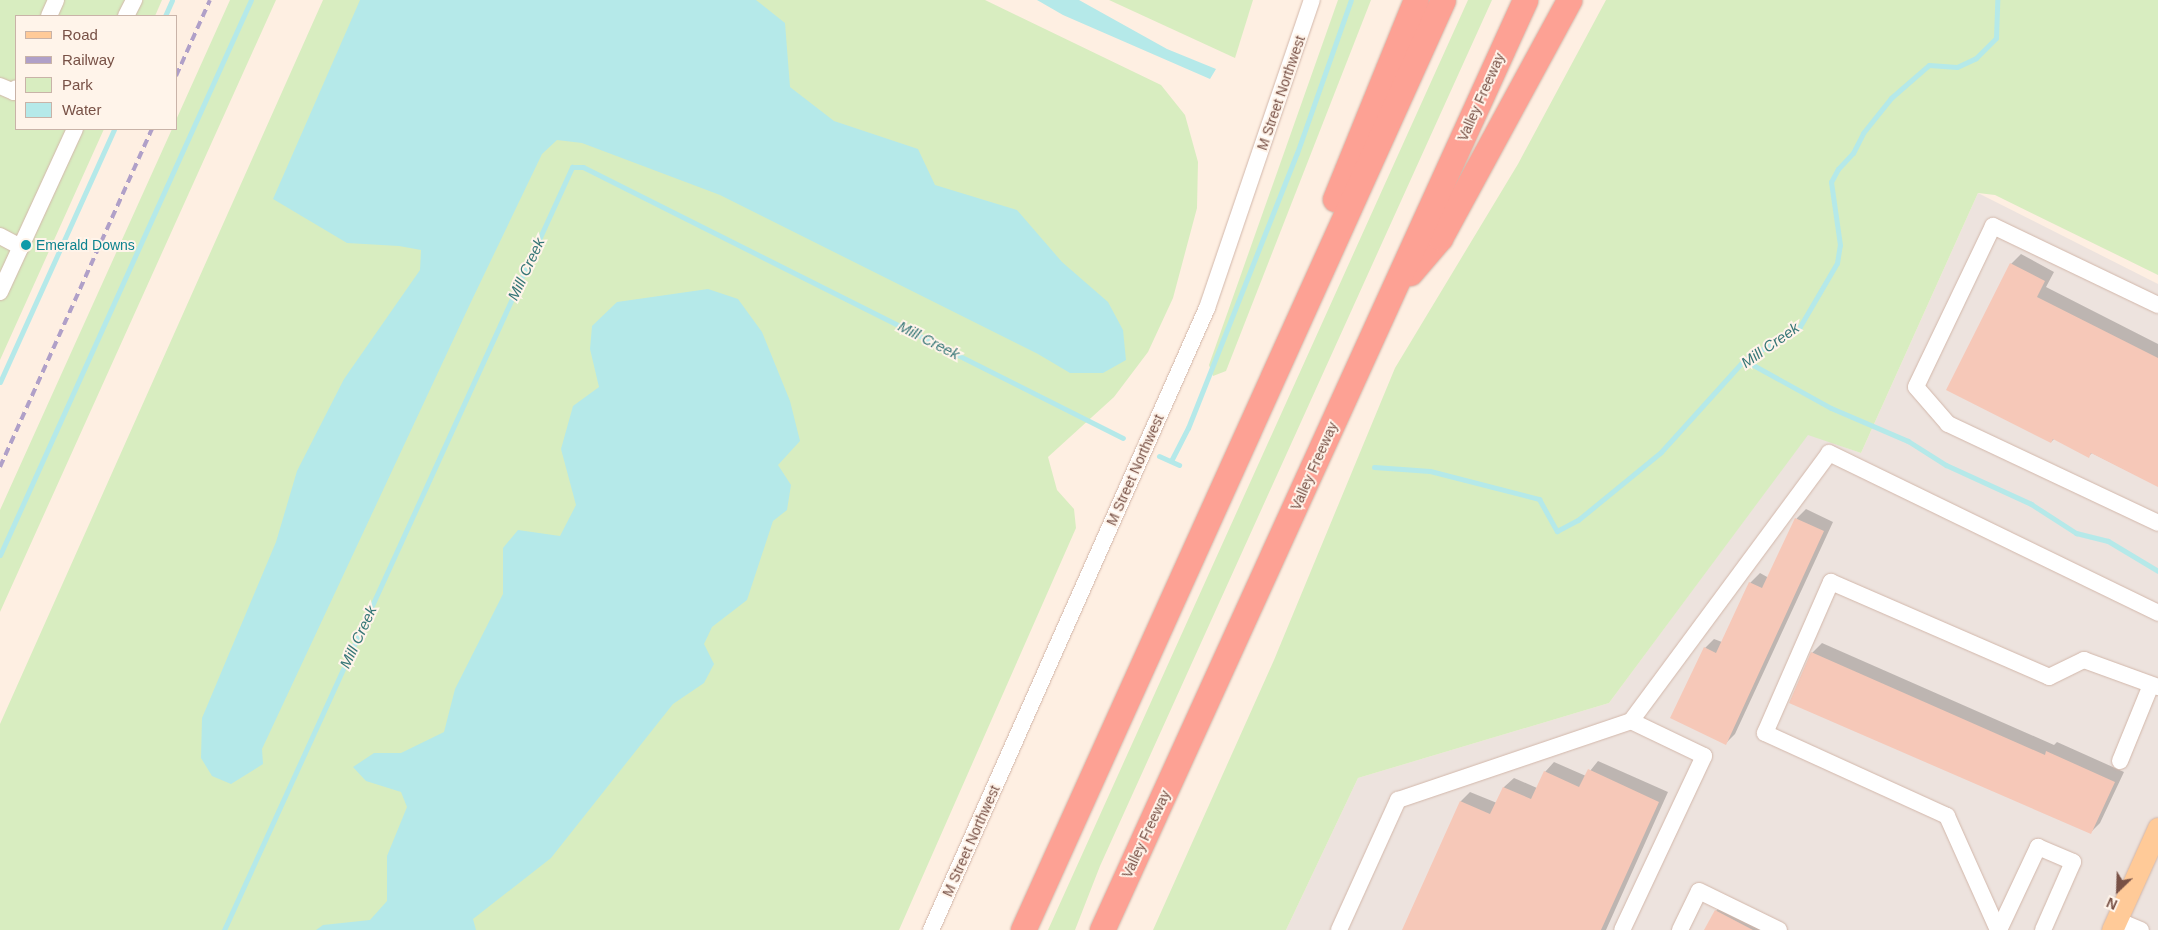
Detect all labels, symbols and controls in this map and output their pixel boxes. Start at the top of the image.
legend [15,15,178,130]
text: Road [62,26,98,43]
street label: M Street Northwest [1254,34,1308,152]
street label: Valley Freeway [1454,50,1508,144]
text: Railway [62,51,115,68]
text: Park [62,76,93,93]
text: Water [62,101,101,118]
water label: Mill Creek [504,235,548,303]
place label: Emerald Downs [36,237,135,253]
marker: Emerald Downs [20,239,32,251]
water label: Mill Creek [895,317,963,363]
water label: Mill Creek [1738,319,1802,371]
street label: M Street Northwest [1103,412,1167,528]
street label: Valley Freeway [1287,419,1341,513]
water label: Mill Creek [336,603,380,671]
street label: M Street Northwest [939,783,1003,899]
street label: Valley Freeway [1118,788,1174,880]
north arrow [2093,865,2143,915]
text: N [2104,894,2120,913]

